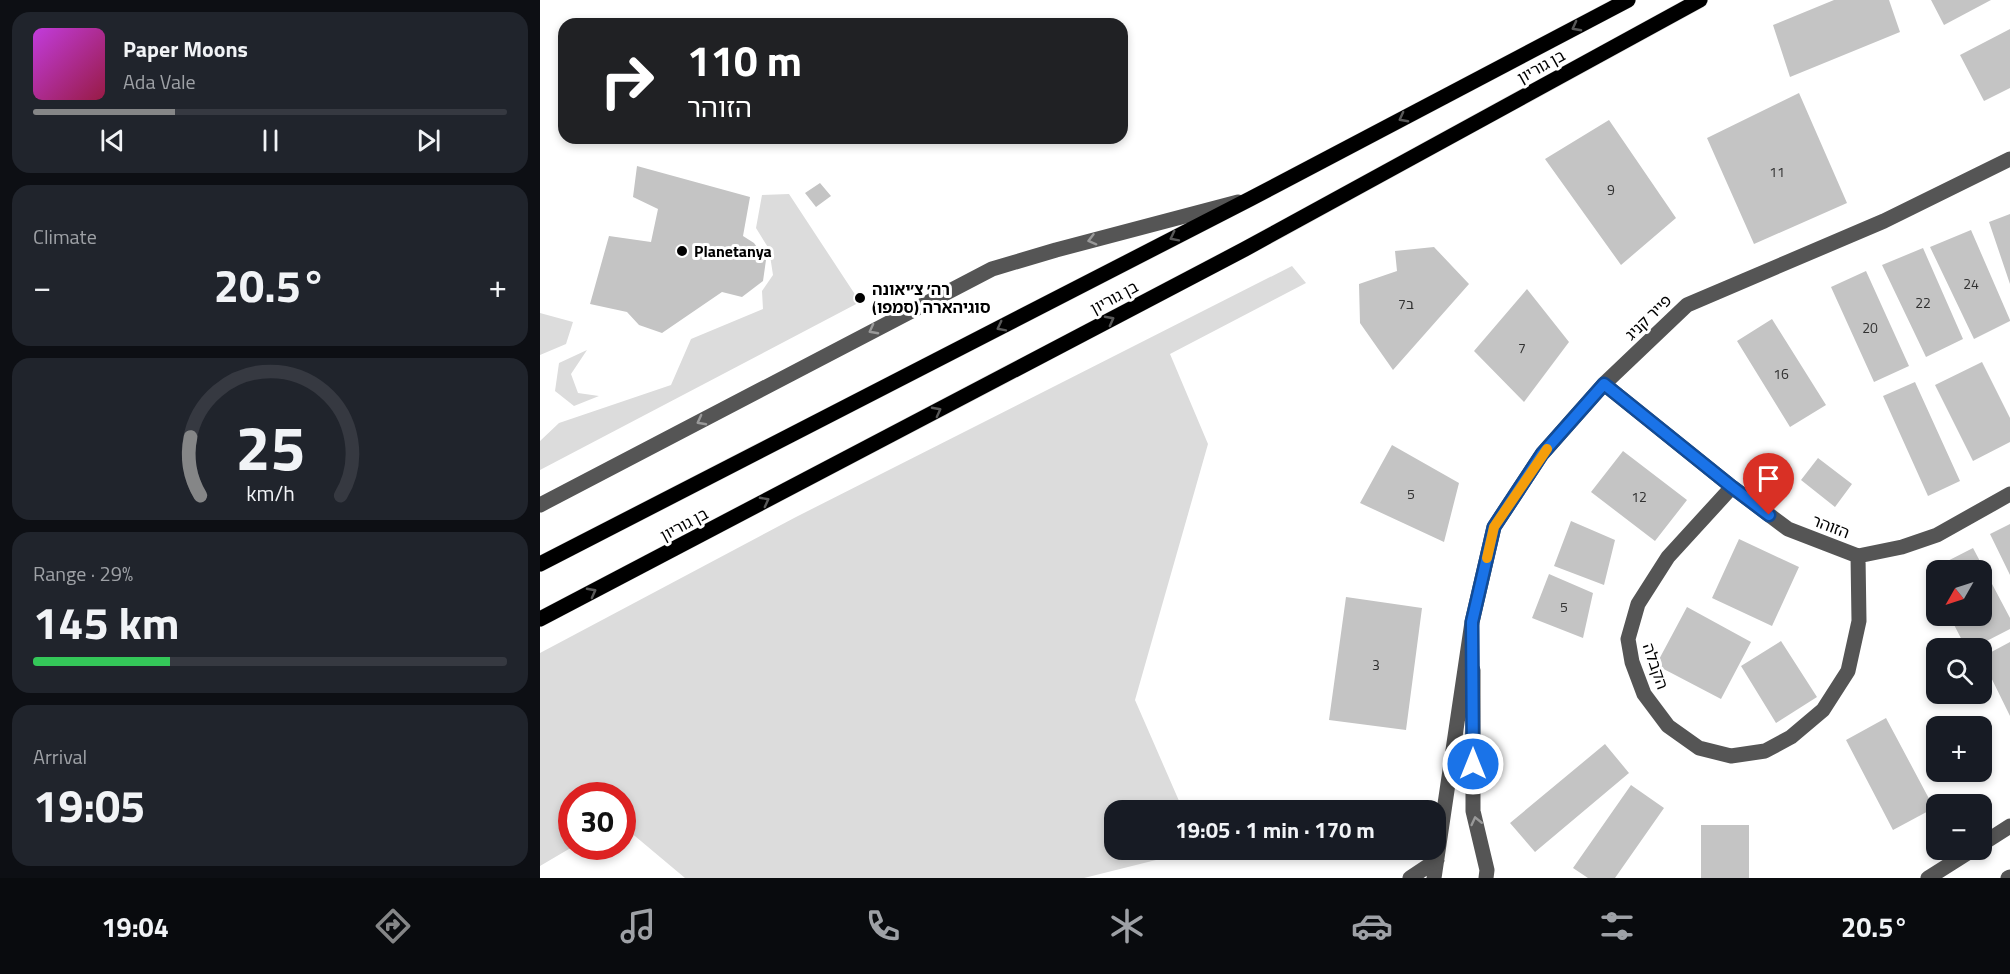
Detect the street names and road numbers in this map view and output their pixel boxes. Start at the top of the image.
street label: בן גוריון [1513,43,1569,89]
street label: בן גוריון [1086,274,1142,320]
street label: פייר קניג [1619,288,1677,346]
street label: בן גוריון [656,501,712,547]
street label: הזוהר [1809,508,1853,544]
street label: הקבלה [1637,640,1675,692]

